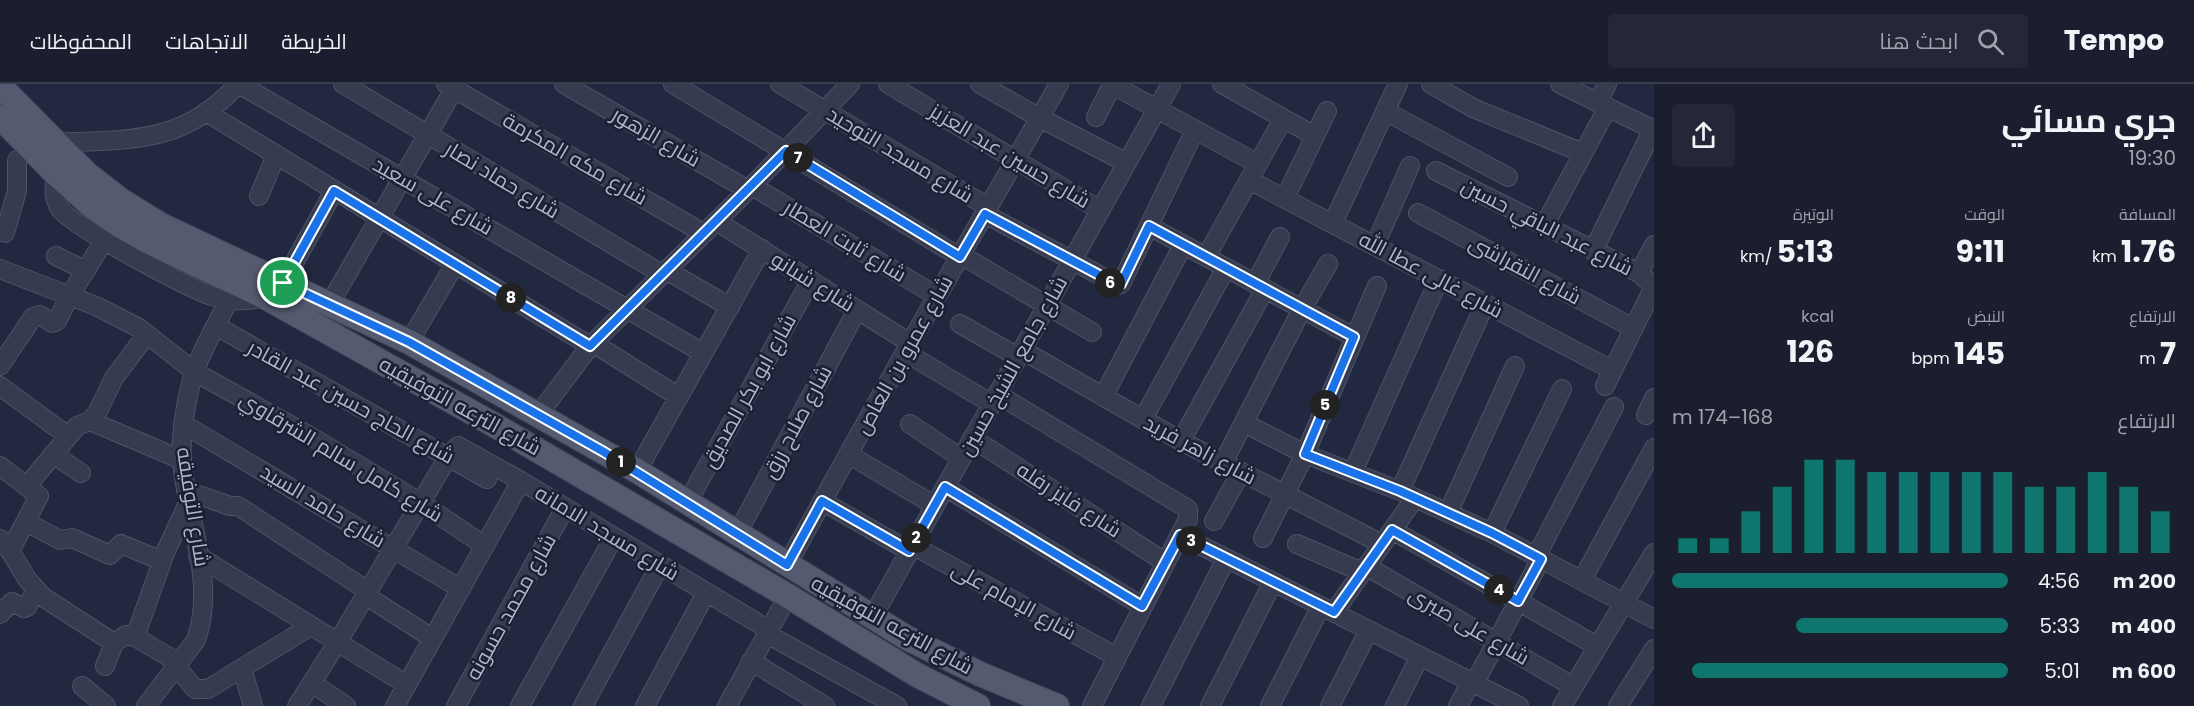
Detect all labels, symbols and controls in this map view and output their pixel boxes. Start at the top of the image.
search box [1608,14,2028,68]
text: Tempo [2064,21,2164,60]
icon: search [1974,25,2007,58]
text: ابحث هنا [1879,26,1959,57]
text: المحفوظات [30,27,132,56]
text: الاتجاهات [165,27,248,56]
text: الخريطة [281,27,347,56]
street label: شارع حسين عبد العزيز [924,96,1096,215]
text: جري مسائي [2001,97,2176,144]
street label: شارع الزهور [606,99,706,174]
street label: شارع مسجد التوحيد [822,99,979,210]
button: share [1672,104,1735,167]
street label: شارع مكه المكرمة [498,105,653,212]
street label: شارع حماد نصار [439,133,565,225]
pin: 7 [783,143,813,173]
text: 19:30 [2128,144,2176,172]
text: 7 [794,146,802,169]
street label: شارع على سعيد [368,149,499,242]
street label: شارع عبد الباقي حسين [1456,171,1638,284]
street label: شارع ثابت العطار [777,192,912,289]
text: الوتيرة [1793,203,1834,226]
text: الوقت [1964,203,2005,226]
text: المسافة [2119,203,2176,226]
street label: شارع غالى عطا الله [1354,224,1509,325]
street label: شارع النقراشى [1464,228,1586,311]
text: 5:13 [1777,230,1834,273]
text: 9:11 [1955,230,2005,273]
text: 1.76 [2121,230,2176,273]
street label: شارع شبانو [766,244,861,319]
text: /km [1740,245,1777,268]
text: km [2092,245,2121,268]
pin [257,257,308,308]
icon: arrive [266,266,299,299]
pin: 6 [1095,268,1125,298]
street label: شارع عمرو بن العاص [848,270,959,440]
street label: شارع جامع الشيخ حسين [951,271,1074,461]
text: 6 [1105,271,1115,294]
pin: 8 [496,283,526,313]
text: 8 [506,286,516,309]
text: kcal [1801,305,1834,328]
text: النبض [1967,305,2005,328]
text: الارتفاع [2129,305,2176,328]
street label: شارع ابو بكر الصديق [694,309,803,473]
text: 126 [1786,330,1834,373]
street label: شارع الحاج حسين عبد القادر [242,332,460,471]
text: 145 [1954,332,2005,375]
text: 7 [2160,332,2176,375]
text: bpm [1912,347,1954,370]
text: m [2139,347,2160,370]
street label: شارع الترعه التوفيقيه [374,349,546,462]
street label: شارع صلاح رزق [755,360,839,484]
street label: شارع كامل سالم الشرقاوي [233,384,448,531]
pin: 5 [1310,390,1340,420]
text: 5 [1320,393,1330,416]
text: 168–174 m [1672,403,1773,431]
text: الارتفاع [2117,407,2176,435]
street label: شارع زاهر فريد [1139,408,1262,491]
street label: شارع التوفيقه [170,445,217,569]
pin: 1 [606,447,636,477]
text: 1 [618,450,624,473]
street label: شارع فايز رفله [1011,455,1127,544]
street label: شارع حامد السيد [255,457,391,554]
street label: شارع مسجد الامانه [530,478,685,587]
pin: 2 [901,523,931,553]
text: 2 [911,526,921,549]
pin: 3 [1176,526,1206,556]
street label: شارع محمد حسونه [458,528,563,685]
text: 3 [1186,529,1196,552]
street label: شارع الإمام على [947,554,1082,647]
text: 4:56 [2038,567,2080,595]
text: 200 m [2113,567,2176,595]
street label: شارع الترعه التوفيقيه [806,568,978,681]
pin: 4 [1484,575,1514,605]
text: 4 [1494,578,1504,601]
street label: شارع على صبرى [1404,579,1535,672]
text: 5:33 [2040,612,2080,640]
text: 400 m [2111,612,2176,640]
text: 5:01 [2044,657,2080,685]
text: 600 m [2112,657,2176,685]

